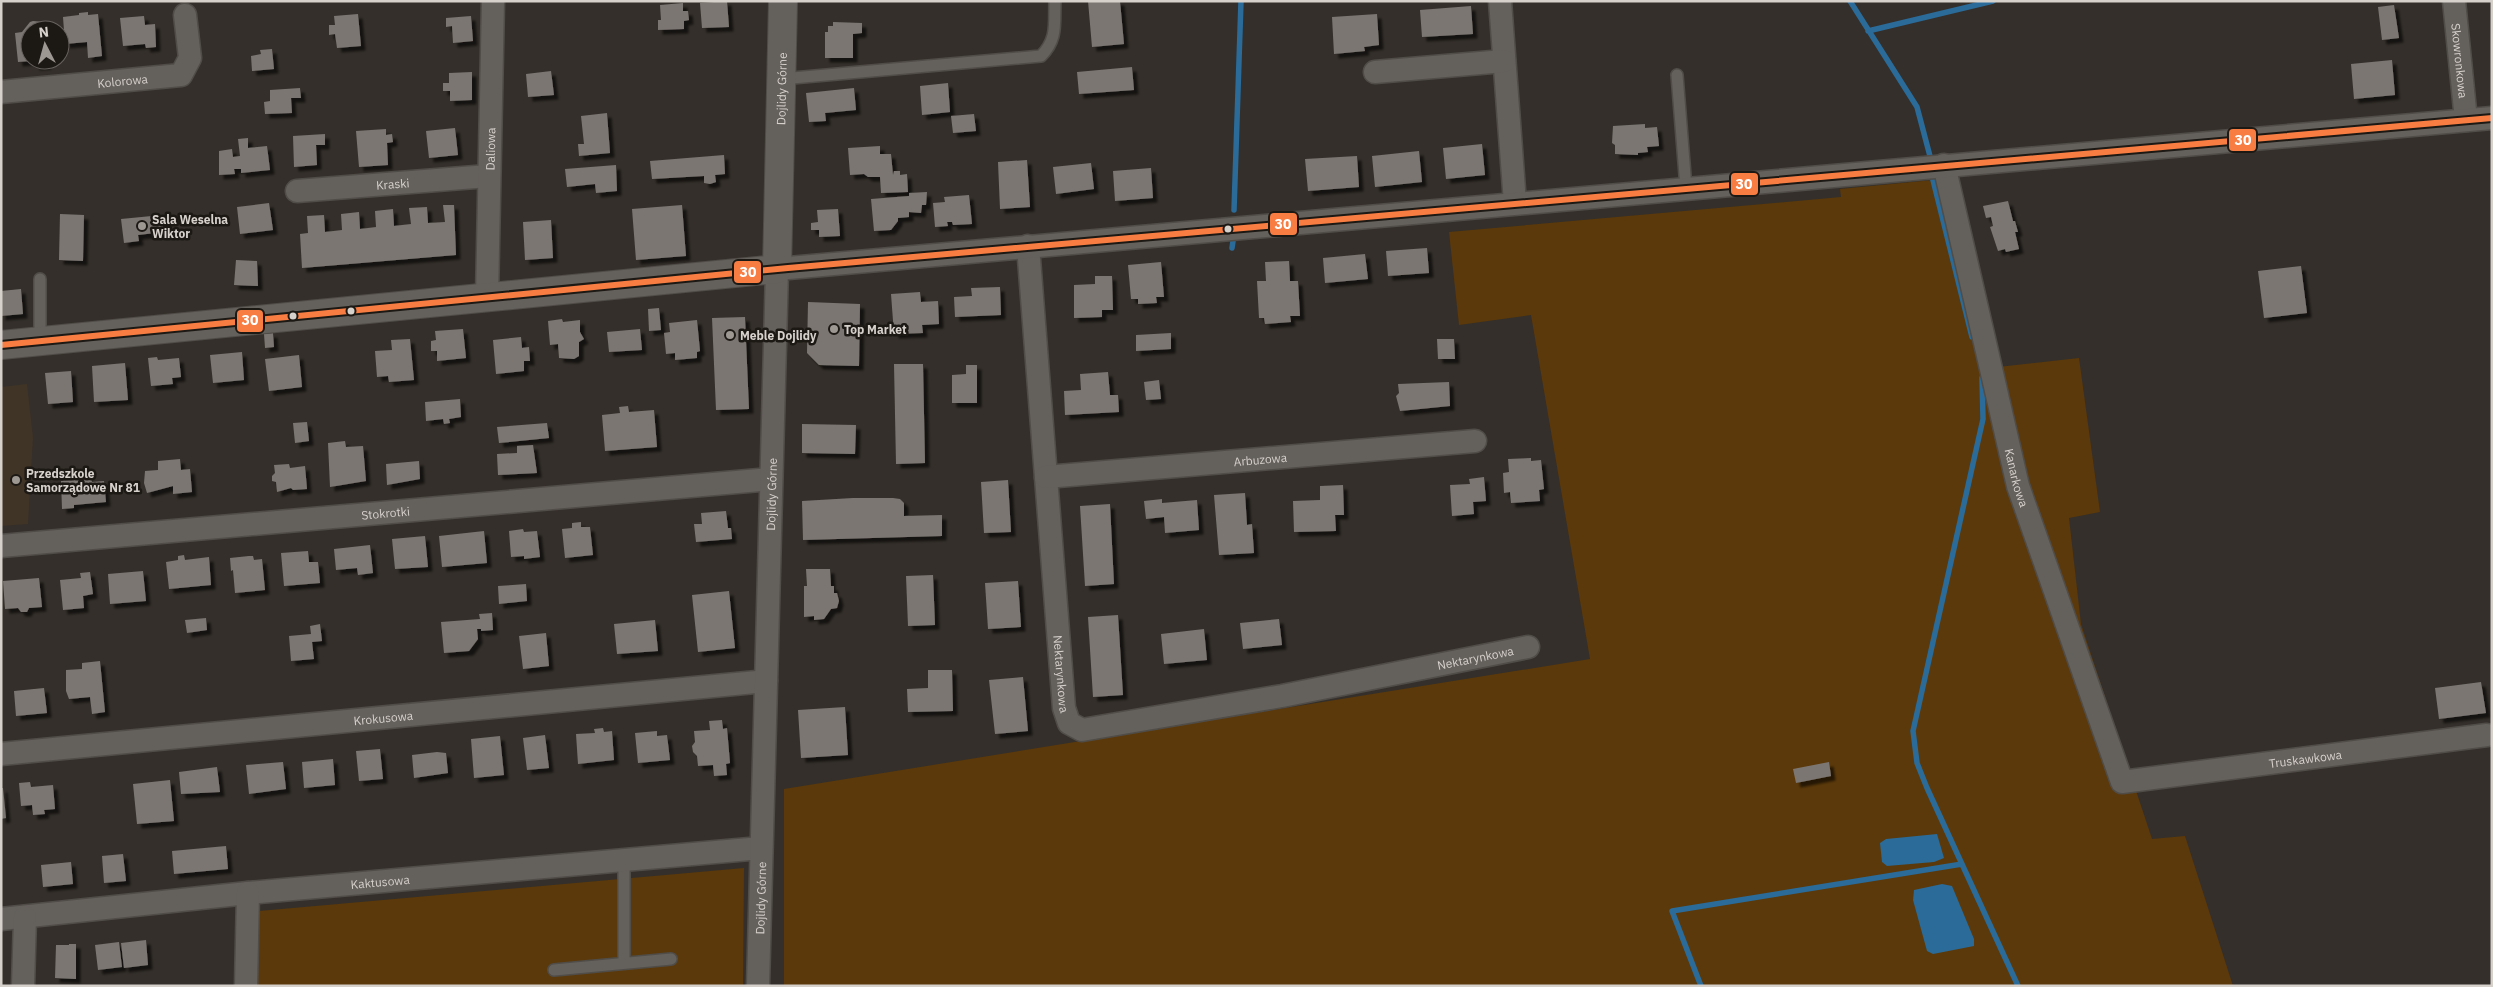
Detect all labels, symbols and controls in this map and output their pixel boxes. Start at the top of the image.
north arrow [20,20,70,70]
text: N [38,23,50,42]
street label: Skowronkowa [2449,23,2471,99]
street label: Dojlidy Górne [773,52,789,125]
street label: Kolorowa [97,71,149,90]
street label: Daliowa [482,127,498,171]
line badge: 30 [2228,128,2257,152]
text: 30 [2235,131,2251,149]
line badge: 30 [1730,172,1759,196]
street label: Kraski [375,175,410,192]
text: 30 [1736,175,1752,193]
place label: Sala Weselna Wiktor [152,212,228,241]
line badge: 30 [1269,212,1298,236]
text: 30 [1275,215,1291,233]
marker: Sala Weselna Wiktor [136,220,148,232]
unlabelled marker [1223,224,1233,234]
line badge: 30 [733,260,762,284]
text: 30 [740,263,756,281]
unlabelled marker [346,306,356,316]
line badge: 30 [236,309,264,333]
text: 30 [242,311,258,329]
unlabelled marker [288,311,298,321]
place label: Top Market [844,322,907,337]
marker: Top Market [828,323,840,335]
place label: Meble Dojlidy [740,328,817,343]
marker: Meble Dojlidy [724,329,736,341]
street label: Kanarkowa [2002,447,2032,509]
street label: Arbuzowa [1233,449,1288,469]
street label: Dojlidy Górne [763,457,780,531]
place label: Przedszkole Samorządowe Nr 81 [26,466,140,495]
marker: Przedszkole Samorządowe Nr 81 [10,474,22,486]
street label: Stokrotki [361,503,411,522]
street label: Nektarynkowa [1051,634,1073,715]
street label: Nektarynkowa [1436,642,1515,672]
street label: Krokusowa [353,707,414,728]
street label: Truskawkowa [2268,746,2343,771]
street label: Dojlidy Górne [752,861,769,935]
street label: Kaktusowa [350,871,411,891]

